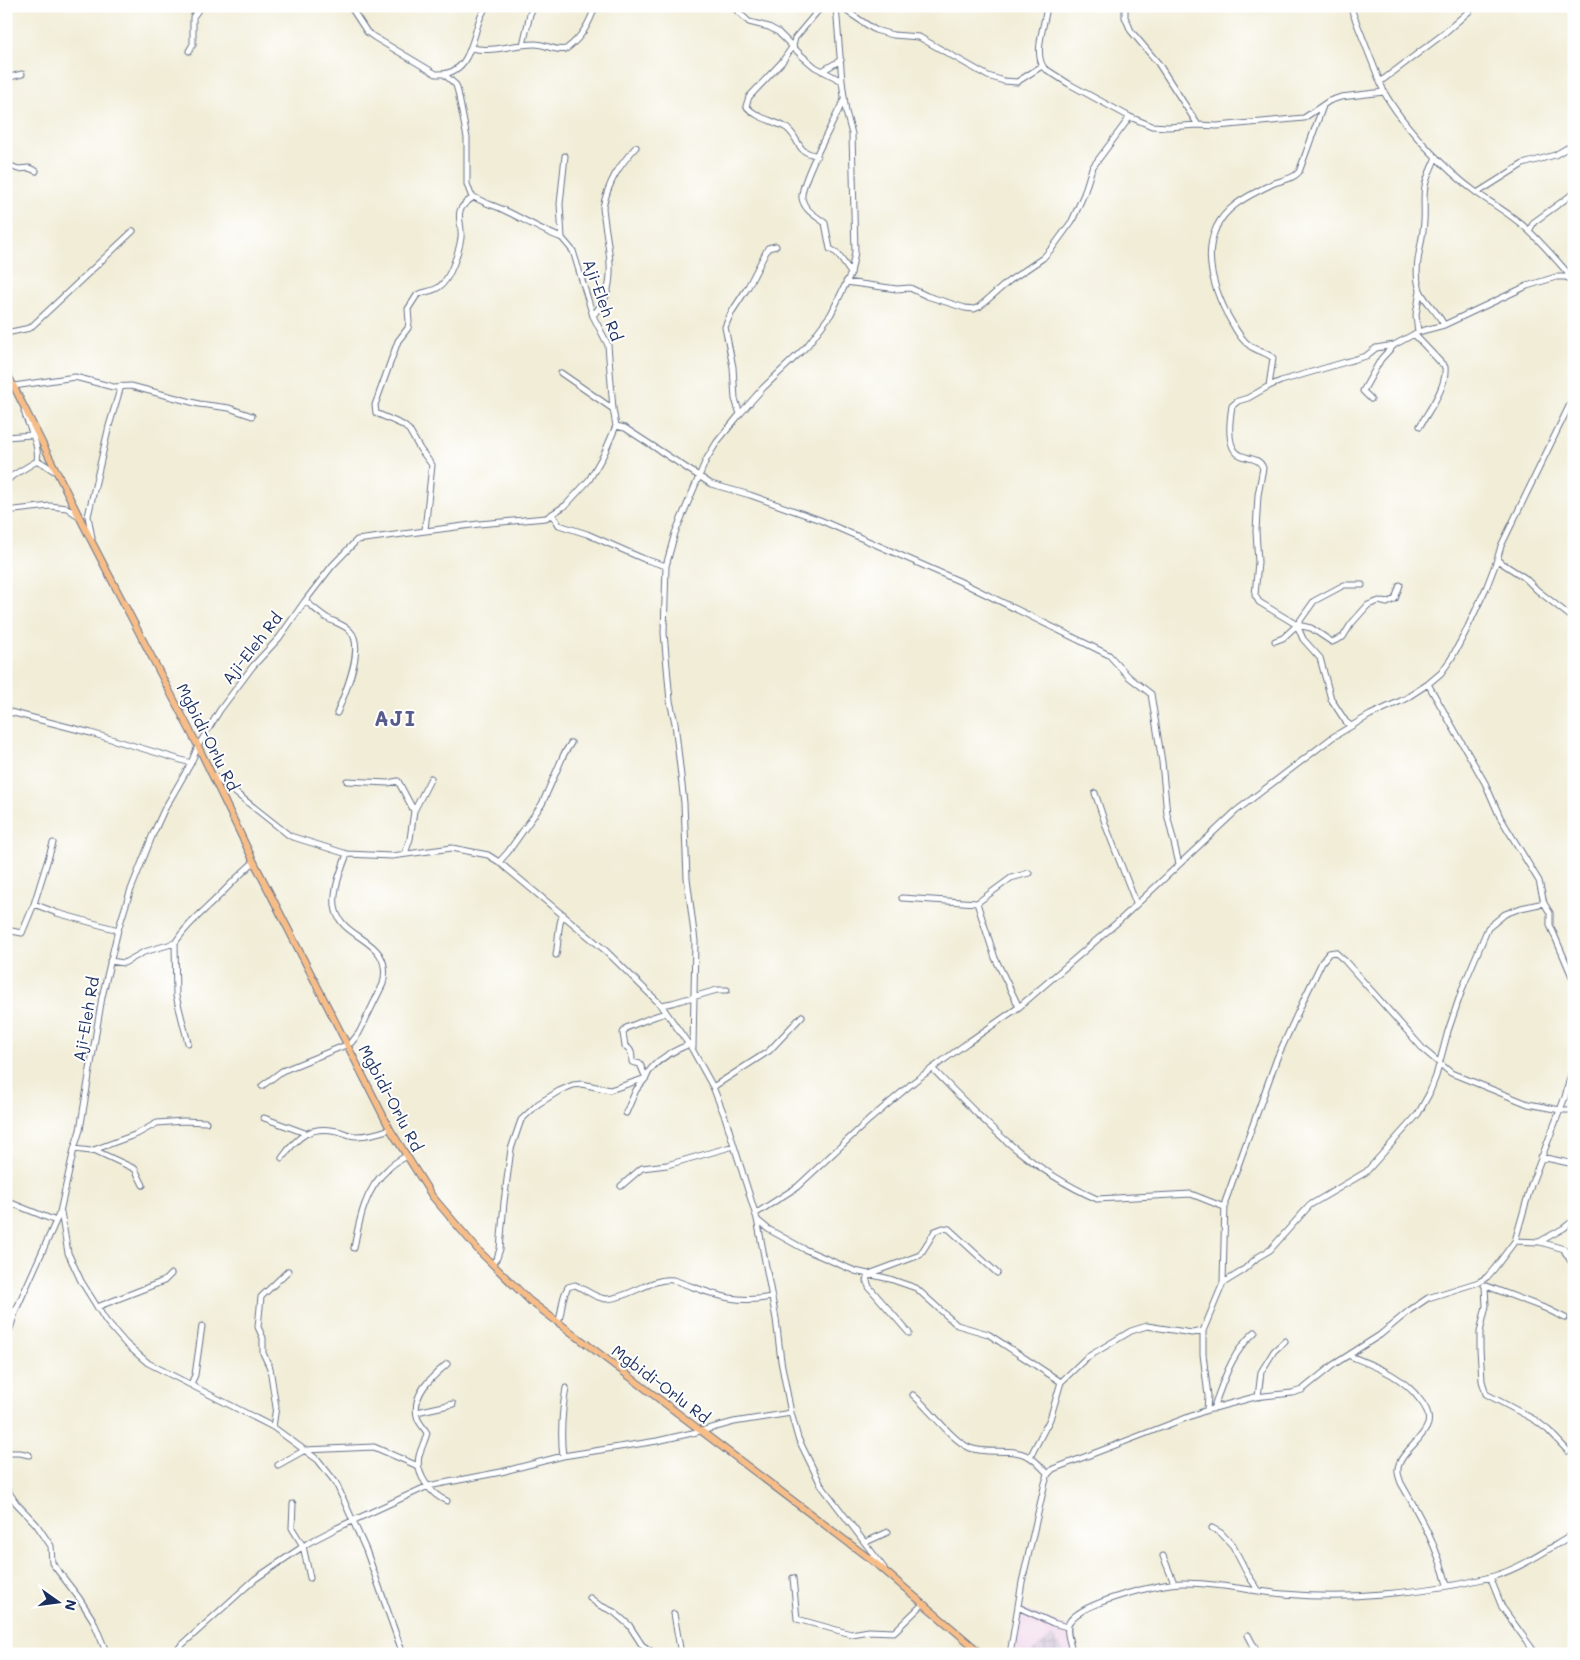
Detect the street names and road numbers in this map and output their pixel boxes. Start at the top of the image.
street label: Aji-Eleh Rd [579,256,628,344]
street label: Aji-Eleh Rd [217,607,286,688]
street label: Mgbidi-Orlu Rd [172,679,245,794]
street label: Aji-Eleh Rd [68,975,103,1063]
street label: Mgbidi-Orlu Rd [354,1041,428,1155]
street label: Mgbidi-Orlu Rd [608,1340,715,1427]

